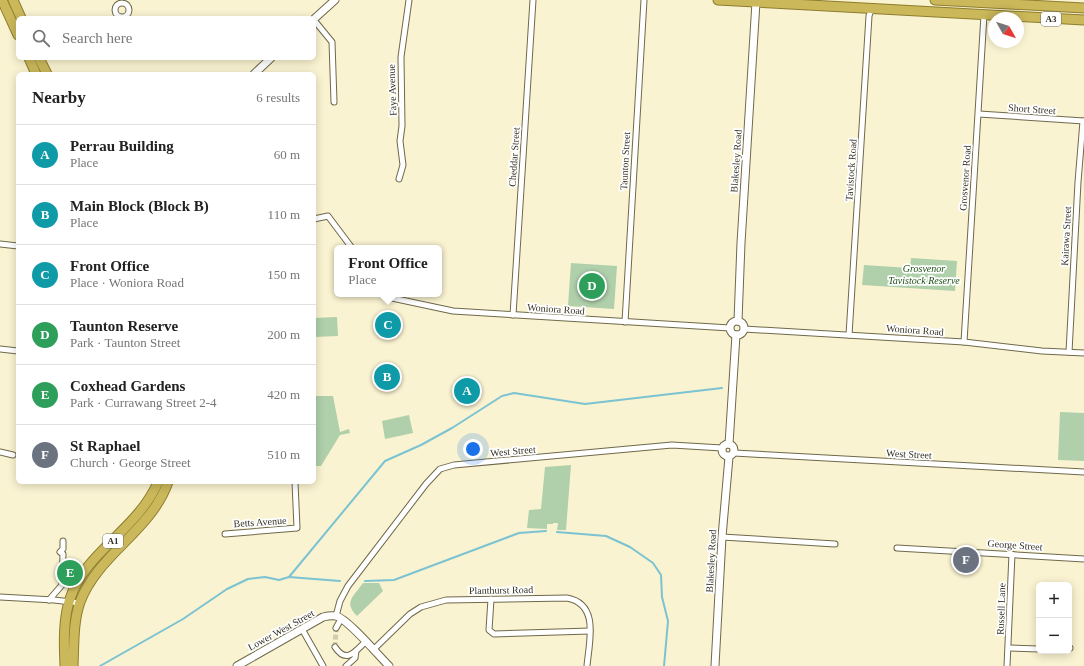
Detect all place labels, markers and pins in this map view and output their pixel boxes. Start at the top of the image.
pin: D [579,271,605,301]
pin: C [375,310,401,340]
pin: B [374,362,400,392]
pin: A [454,376,480,406]
pin: F [953,545,979,575]
pin: E [57,558,83,588]

